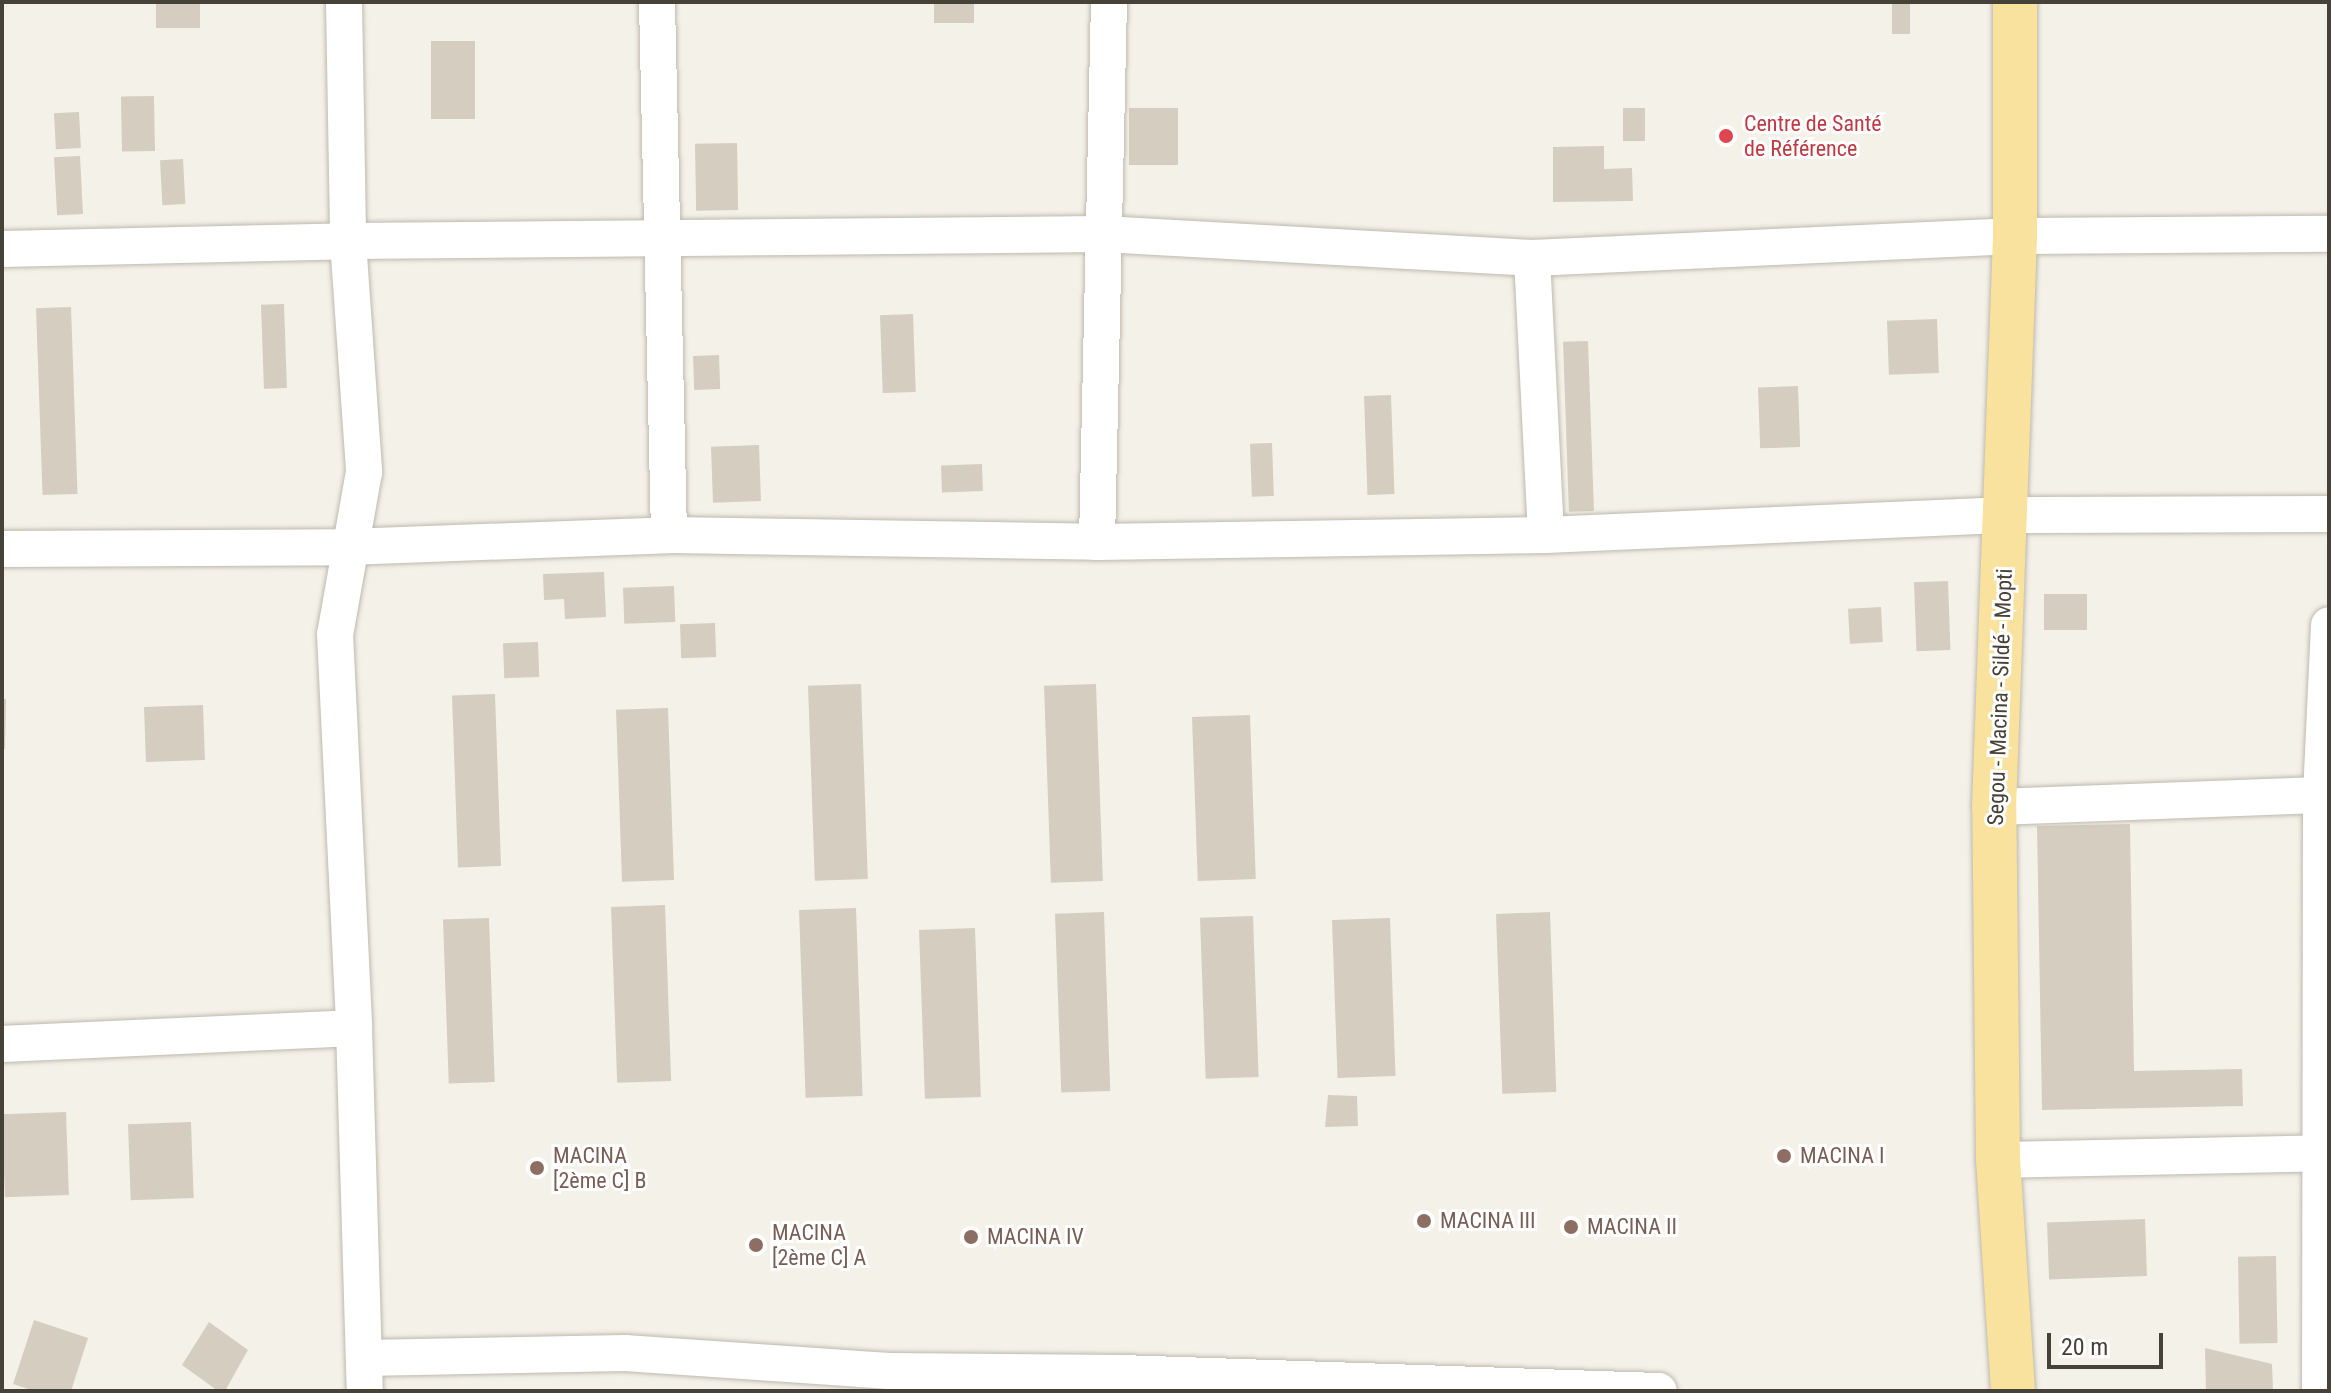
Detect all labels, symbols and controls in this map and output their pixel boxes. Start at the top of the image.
place label: Centre de Santé de Référence [1744,110,1882,162]
marker: Centre de Santé de Référence [1715,125,1737,147]
street label: Segou - Macina - Sildé - Mopti [1982,568,2018,826]
place label: MACINA [2ème C] B [553,1142,647,1194]
place label: MACINA I [1800,1143,1884,1169]
marker: MACINA I [1775,1147,1793,1165]
marker: MACINA [2ème C] B [528,1159,546,1177]
place label: MACINA III [1440,1208,1535,1234]
marker: MACINA III [1415,1212,1433,1230]
place label: MACINA II [1587,1214,1677,1240]
marker: MACINA II [1562,1218,1580,1236]
place label: MACINA [2ème C] A [772,1219,866,1270]
place label: MACINA IV [987,1224,1084,1250]
marker: MACINA IV [962,1228,980,1246]
marker: MACINA [2ème C] A [747,1236,765,1254]
scale bar [2051,1317,2167,1367]
text: 20 m [2061,1333,2108,1361]

